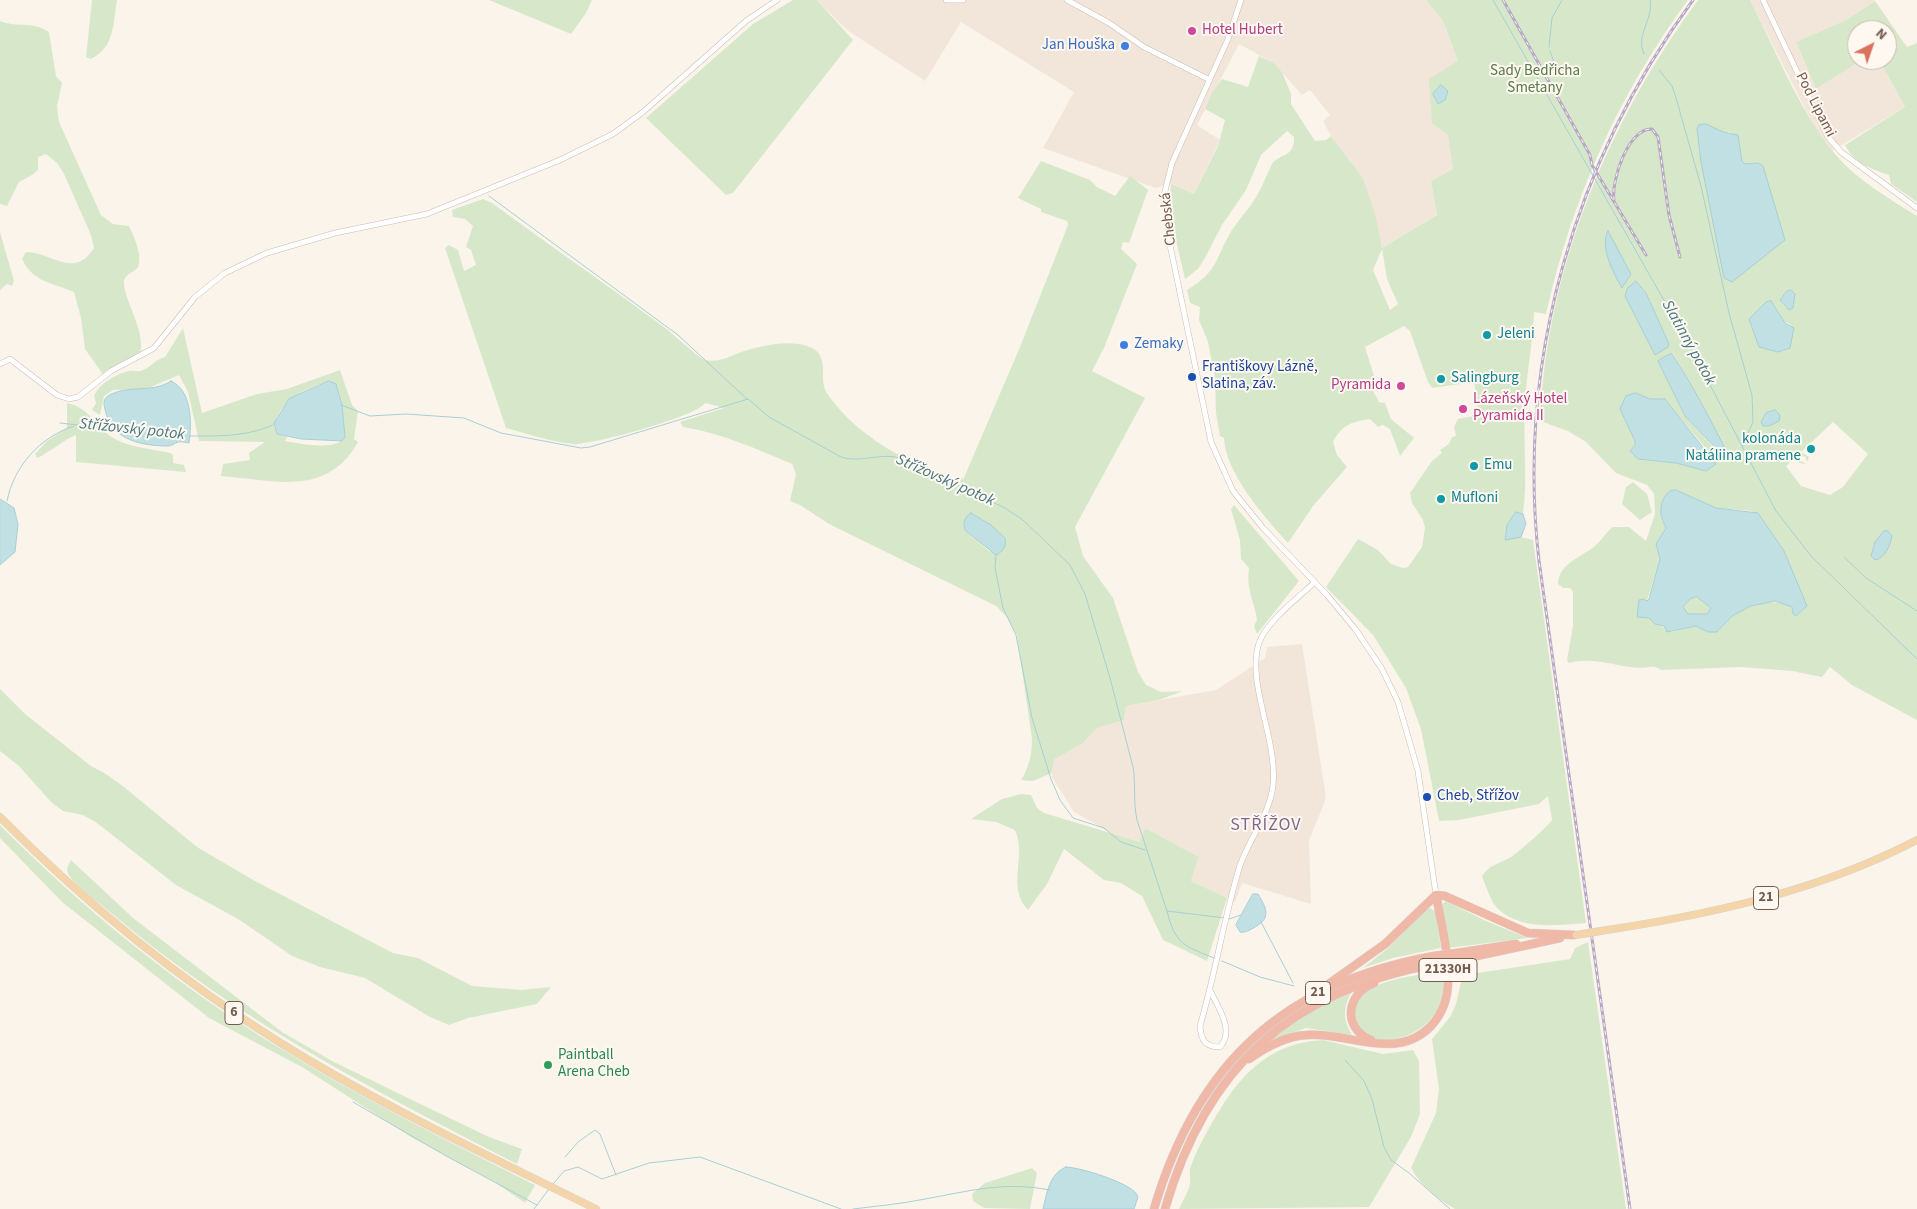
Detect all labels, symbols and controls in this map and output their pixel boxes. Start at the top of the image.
north arrow [1847,20,1897,70]
place label: Hotel Hubert [1202,22,1283,40]
text: N [1871,24,1891,45]
marker: Hotel Hubert [1186,25,1198,37]
place label: Jan Houška [1042,37,1115,55]
marker: Jan Houška [1119,40,1131,52]
park label: Sady Bedřicha Smetany [1490,63,1580,98]
street label: Pod Lipami [1791,70,1839,140]
street label: Chebská [1157,191,1181,247]
water label: Slatinný potok [1657,297,1719,389]
place label: Jeleni [1497,326,1535,344]
marker: Jeleni [1481,329,1493,341]
place label: Zemaky [1134,336,1184,354]
marker: Zemaky [1118,339,1130,351]
place label: Františkovy Lázně, Slatina, záv. [1202,359,1318,394]
place label: Salingburg [1451,370,1519,388]
marker: Františkovy Lázně, Slatina, záv. [1186,371,1198,383]
marker: Salingburg [1435,373,1447,385]
place label: Pyramida [1331,377,1391,395]
marker: Pyramida [1395,380,1407,392]
place label: Lázeňský Hotel Pyramida II [1473,391,1567,426]
marker: Lázeňský Hotel Pyramida II [1457,403,1469,415]
water label: Střížovský potok [78,415,186,445]
place label: kolonáda Natáliina pramene [1685,431,1801,466]
marker: kolonáda Natáliina pramene [1805,443,1817,455]
water label: Střížovský potok [893,451,997,511]
place label: Emu [1484,457,1512,475]
marker: Emu [1468,460,1480,472]
place label: Mufloni [1451,490,1498,508]
marker: Mufloni [1435,493,1447,505]
place label: Cheb, Střížov [1437,788,1519,806]
marker: Cheb, Střížov [1421,791,1433,803]
district label: STŘÍŽOV [1229,815,1303,837]
road number: 21 [1754,886,1778,910]
road number: 21330H [1419,958,1477,982]
road number: 21 [1306,981,1330,1004]
road number: 6 [225,1001,243,1024]
place label: Paintball Arena Cheb [558,1047,630,1082]
marker: Paintball Arena Cheb [542,1059,554,1071]

